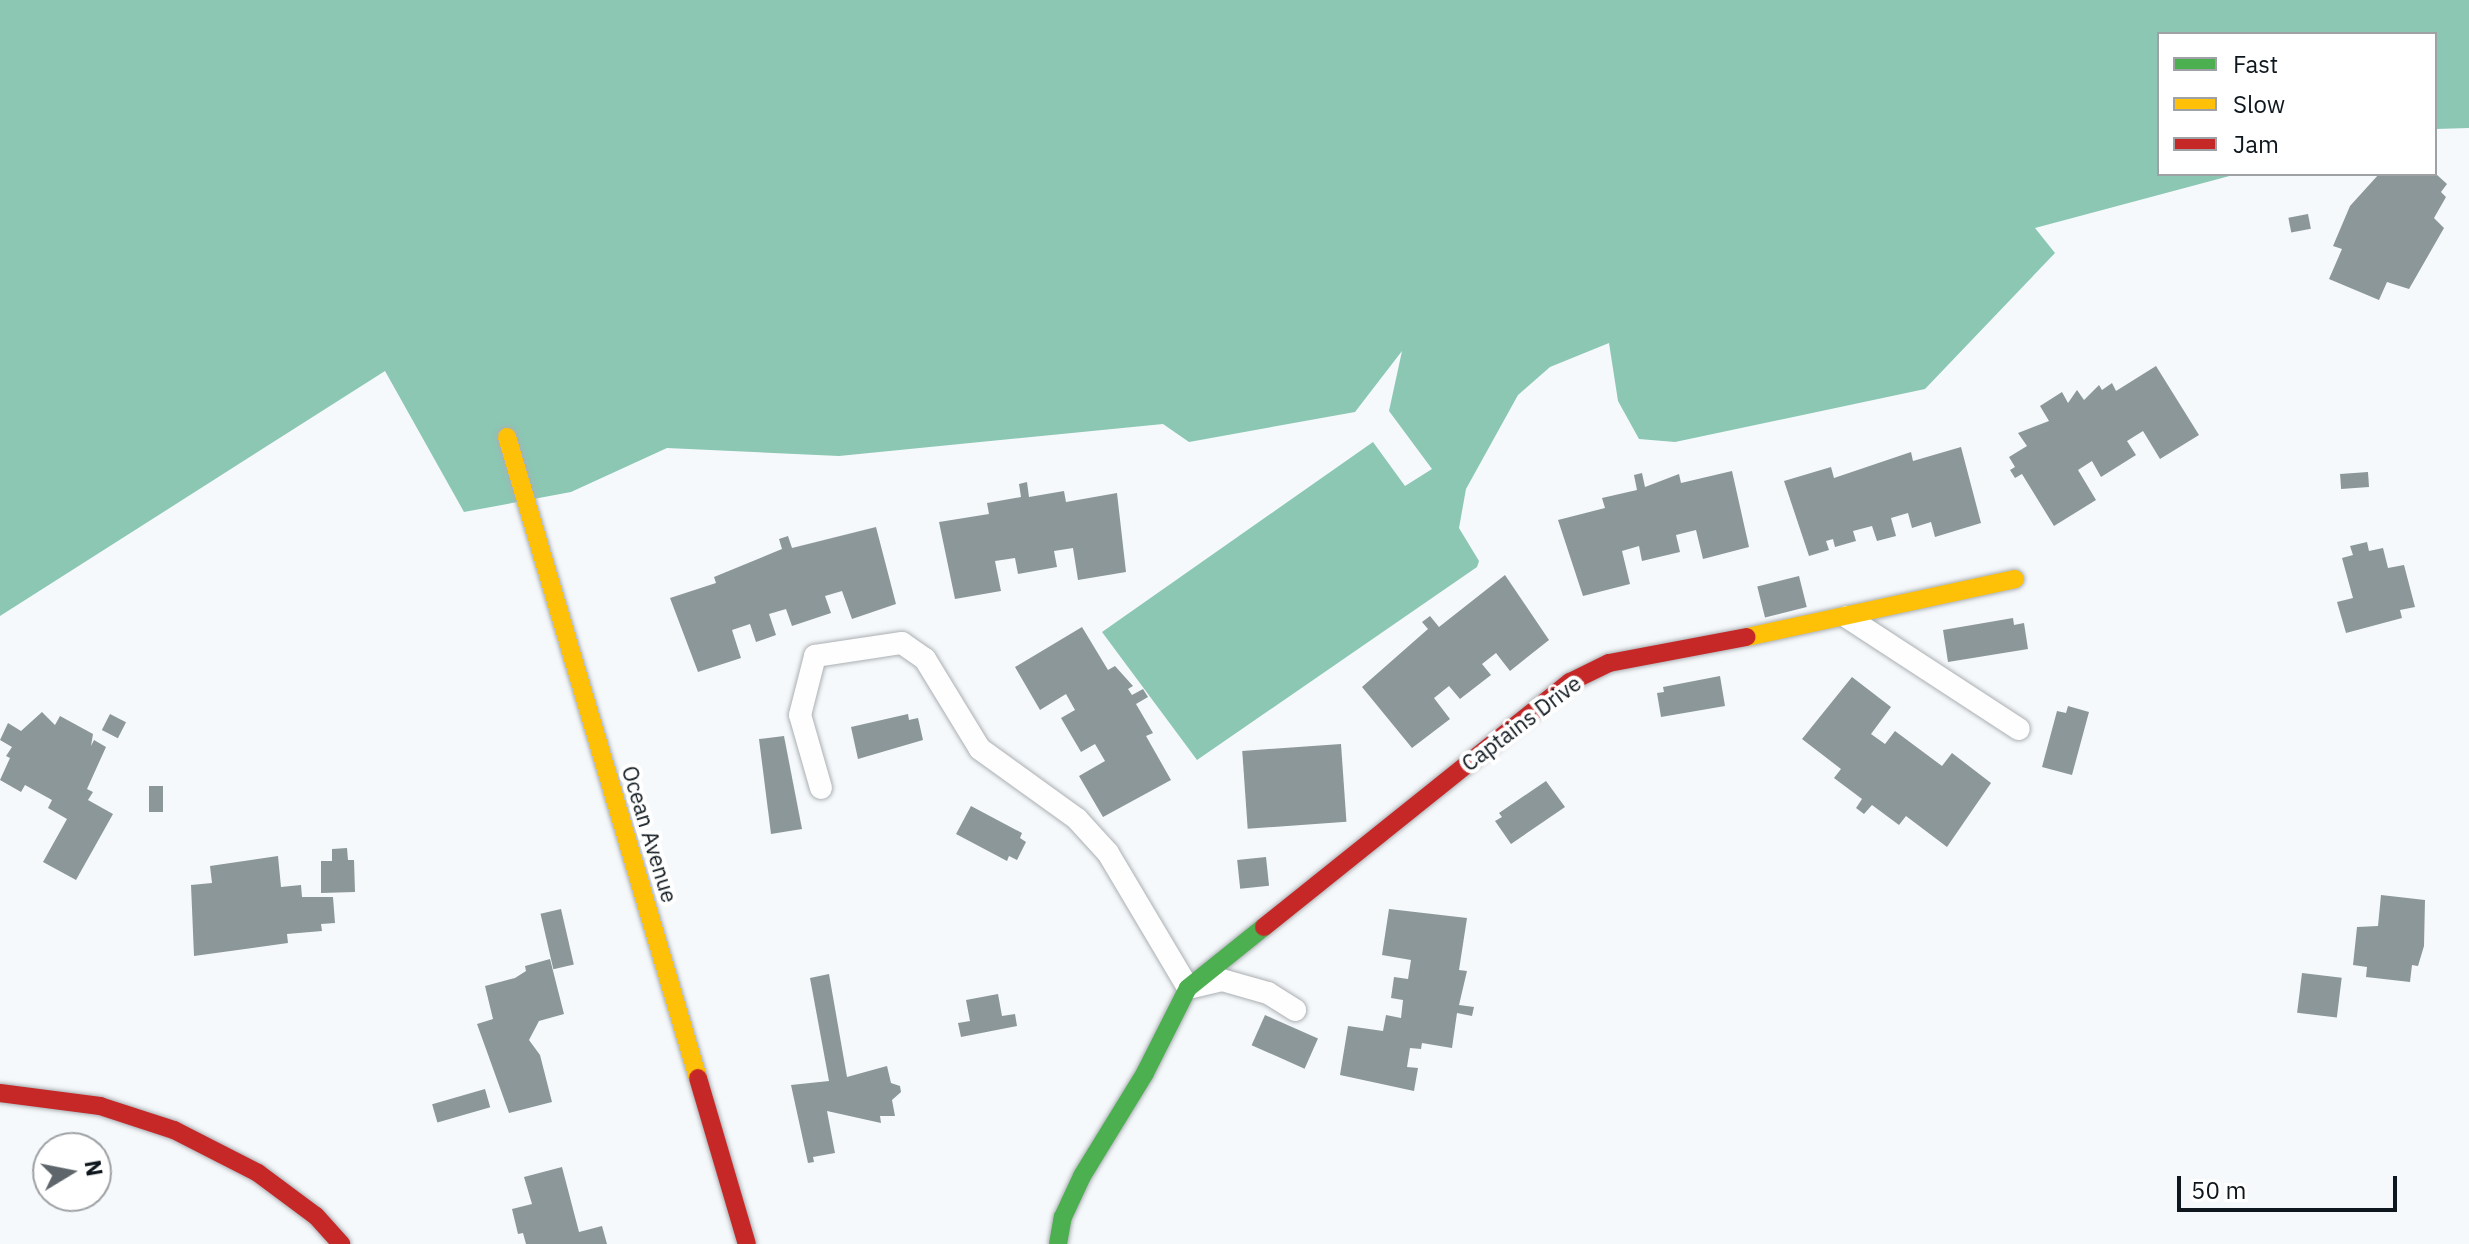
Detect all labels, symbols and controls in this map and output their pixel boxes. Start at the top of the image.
legend [2157,32,2437,176]
text: Fast [2233,48,2278,80]
text: Slow [2233,88,2285,120]
text: Jam [2233,128,2279,160]
street label: Captains Drive [1456,670,1586,776]
street label: Ocean Avenue [617,762,683,906]
north arrow [32,1132,112,1212]
text: N [78,1158,110,1178]
scale bar [2181,1160,2401,1210]
text: 50 m [2191,1174,2246,1206]

